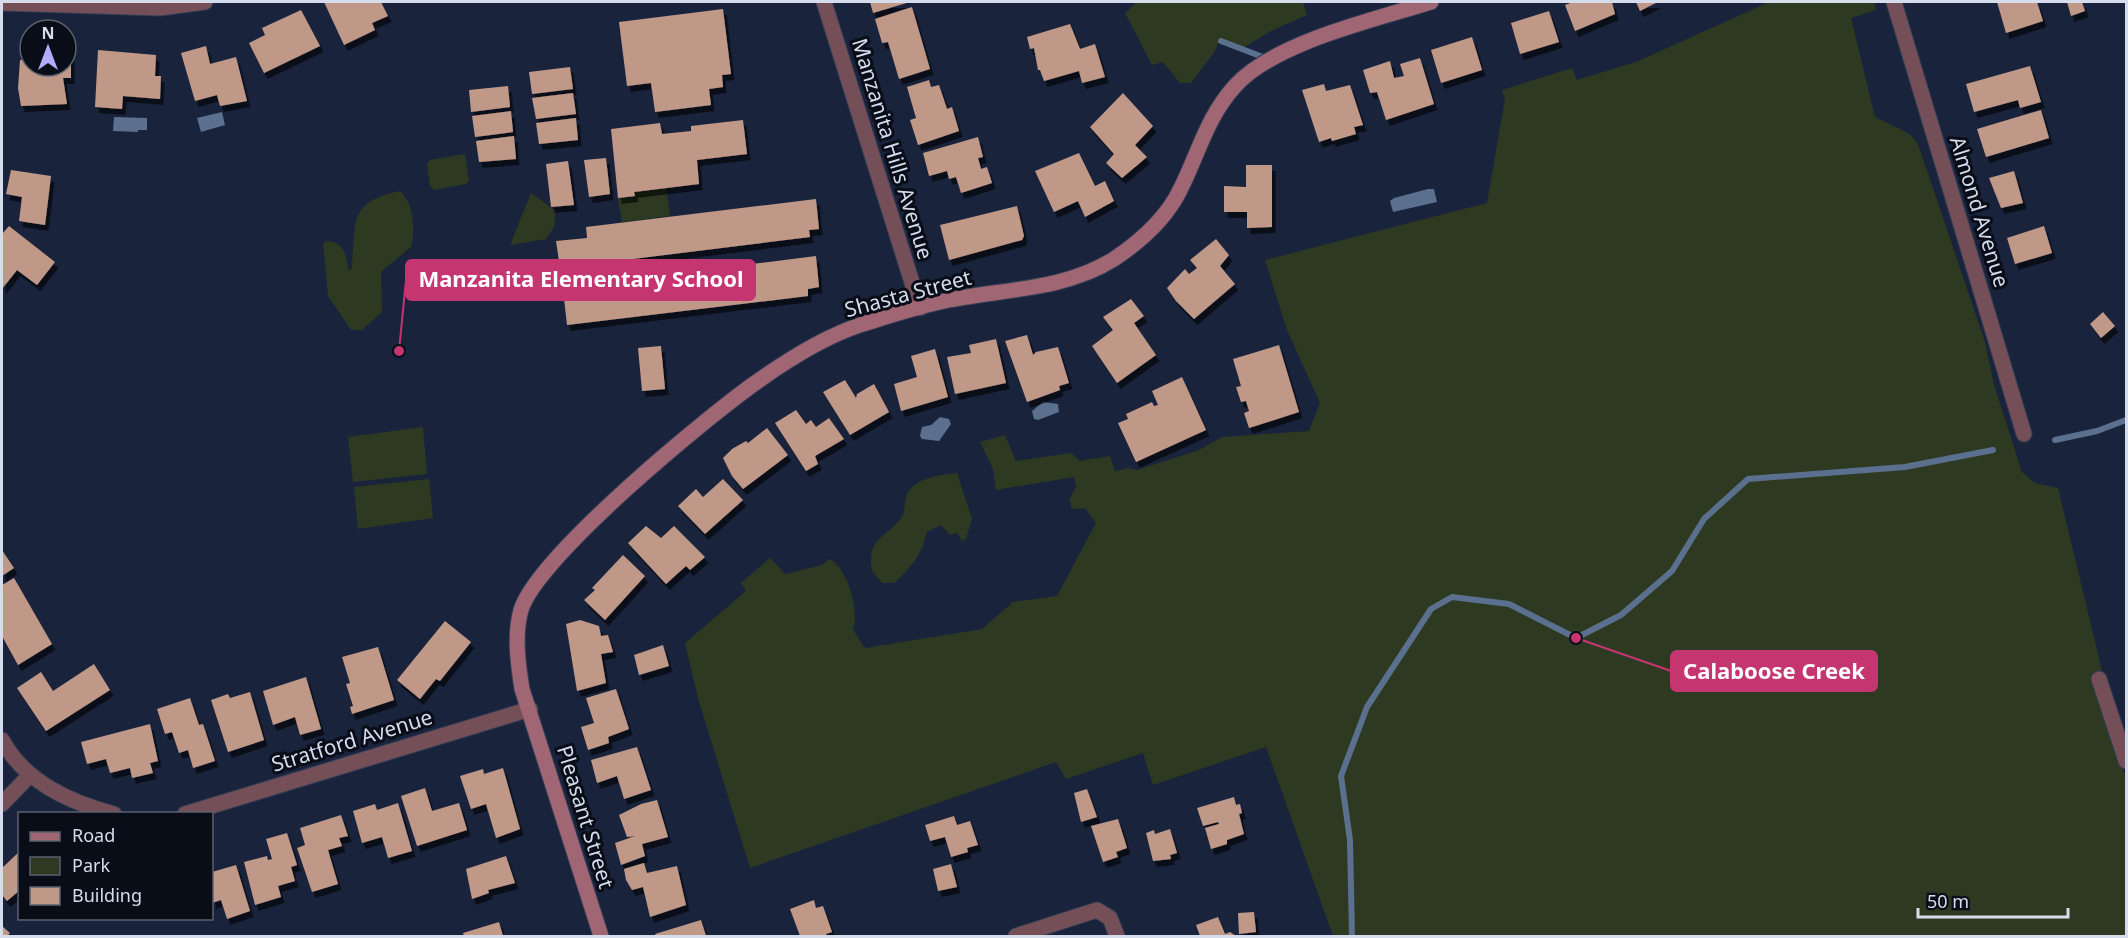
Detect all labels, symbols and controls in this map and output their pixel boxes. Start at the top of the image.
north arrow [18,18,78,78]
text: N [41,22,55,44]
street label: Manzanita Hills Avenue [846,35,940,263]
street label: Almond Avenue [1944,133,2016,291]
callout: Manzanita Elementary School [406,260,755,300]
text: Manzanita Elementary School [418,263,744,293]
street label: Shasta Street [841,263,974,323]
callout: Calaboose Creek [1671,651,1877,691]
text: Calaboose Creek [1683,655,1865,685]
street label: Stratford Avenue [268,702,436,778]
street label: Pleasant Street [551,742,621,892]
legend [18,812,213,920]
text: Road [72,823,115,847]
text: Park [72,853,110,877]
scale bar [1918,881,2068,919]
text: Building [72,883,142,907]
text: 50 m [1927,889,1969,913]

